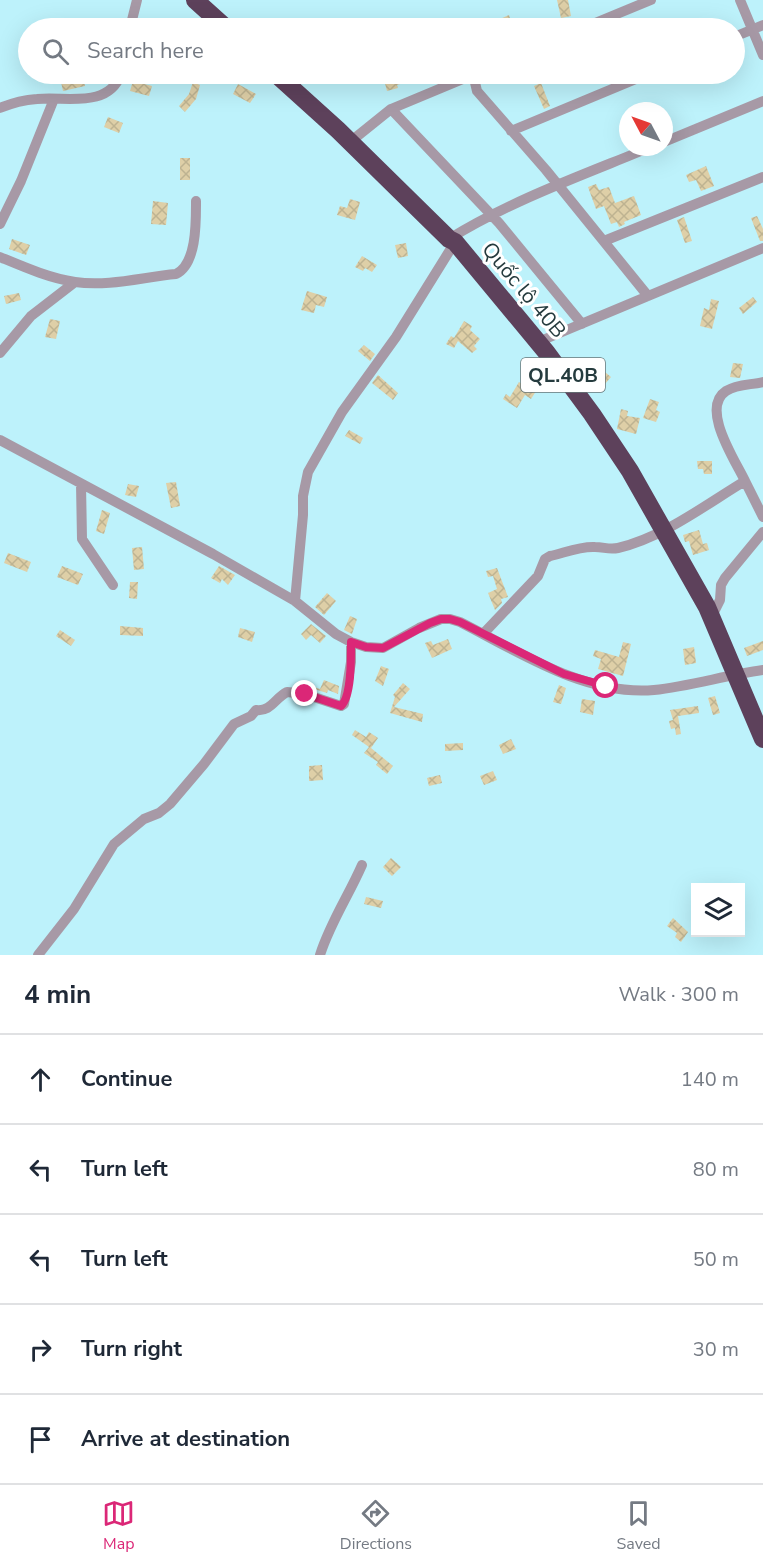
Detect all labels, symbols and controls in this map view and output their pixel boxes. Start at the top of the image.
search box [18,18,745,84]
icon: search [39,35,72,68]
text: Search here [87,36,204,66]
north arrow [619,102,673,156]
street label: Quốc lộ 40B [476,236,572,344]
road number: QL.40B [521,358,605,392]
route start [592,672,618,698]
route end [291,680,317,706]
map controls [691,883,745,937]
button: layers [691,883,745,937]
text: 4 min [24,977,91,1012]
text: Walk · 300 m [619,981,739,1008]
icon: ahead [24,1063,57,1096]
text: Continue [81,1064,172,1094]
text: 140 m [681,1066,739,1093]
icon: left [24,1153,57,1186]
text: Turn left [81,1154,168,1184]
text: 80 m [693,1156,739,1183]
icon: left [24,1243,57,1276]
text: Turn left [81,1244,168,1274]
text: 50 m [693,1246,739,1273]
icon: right [24,1333,57,1366]
text: Turn right [81,1334,182,1364]
text: 30 m [693,1336,739,1363]
icon: arrive [24,1423,57,1456]
text: Arrive at destination [81,1424,290,1454]
tab: Map [102,1497,135,1555]
tab: Directions [340,1497,412,1555]
tab: Saved [617,1497,661,1555]

